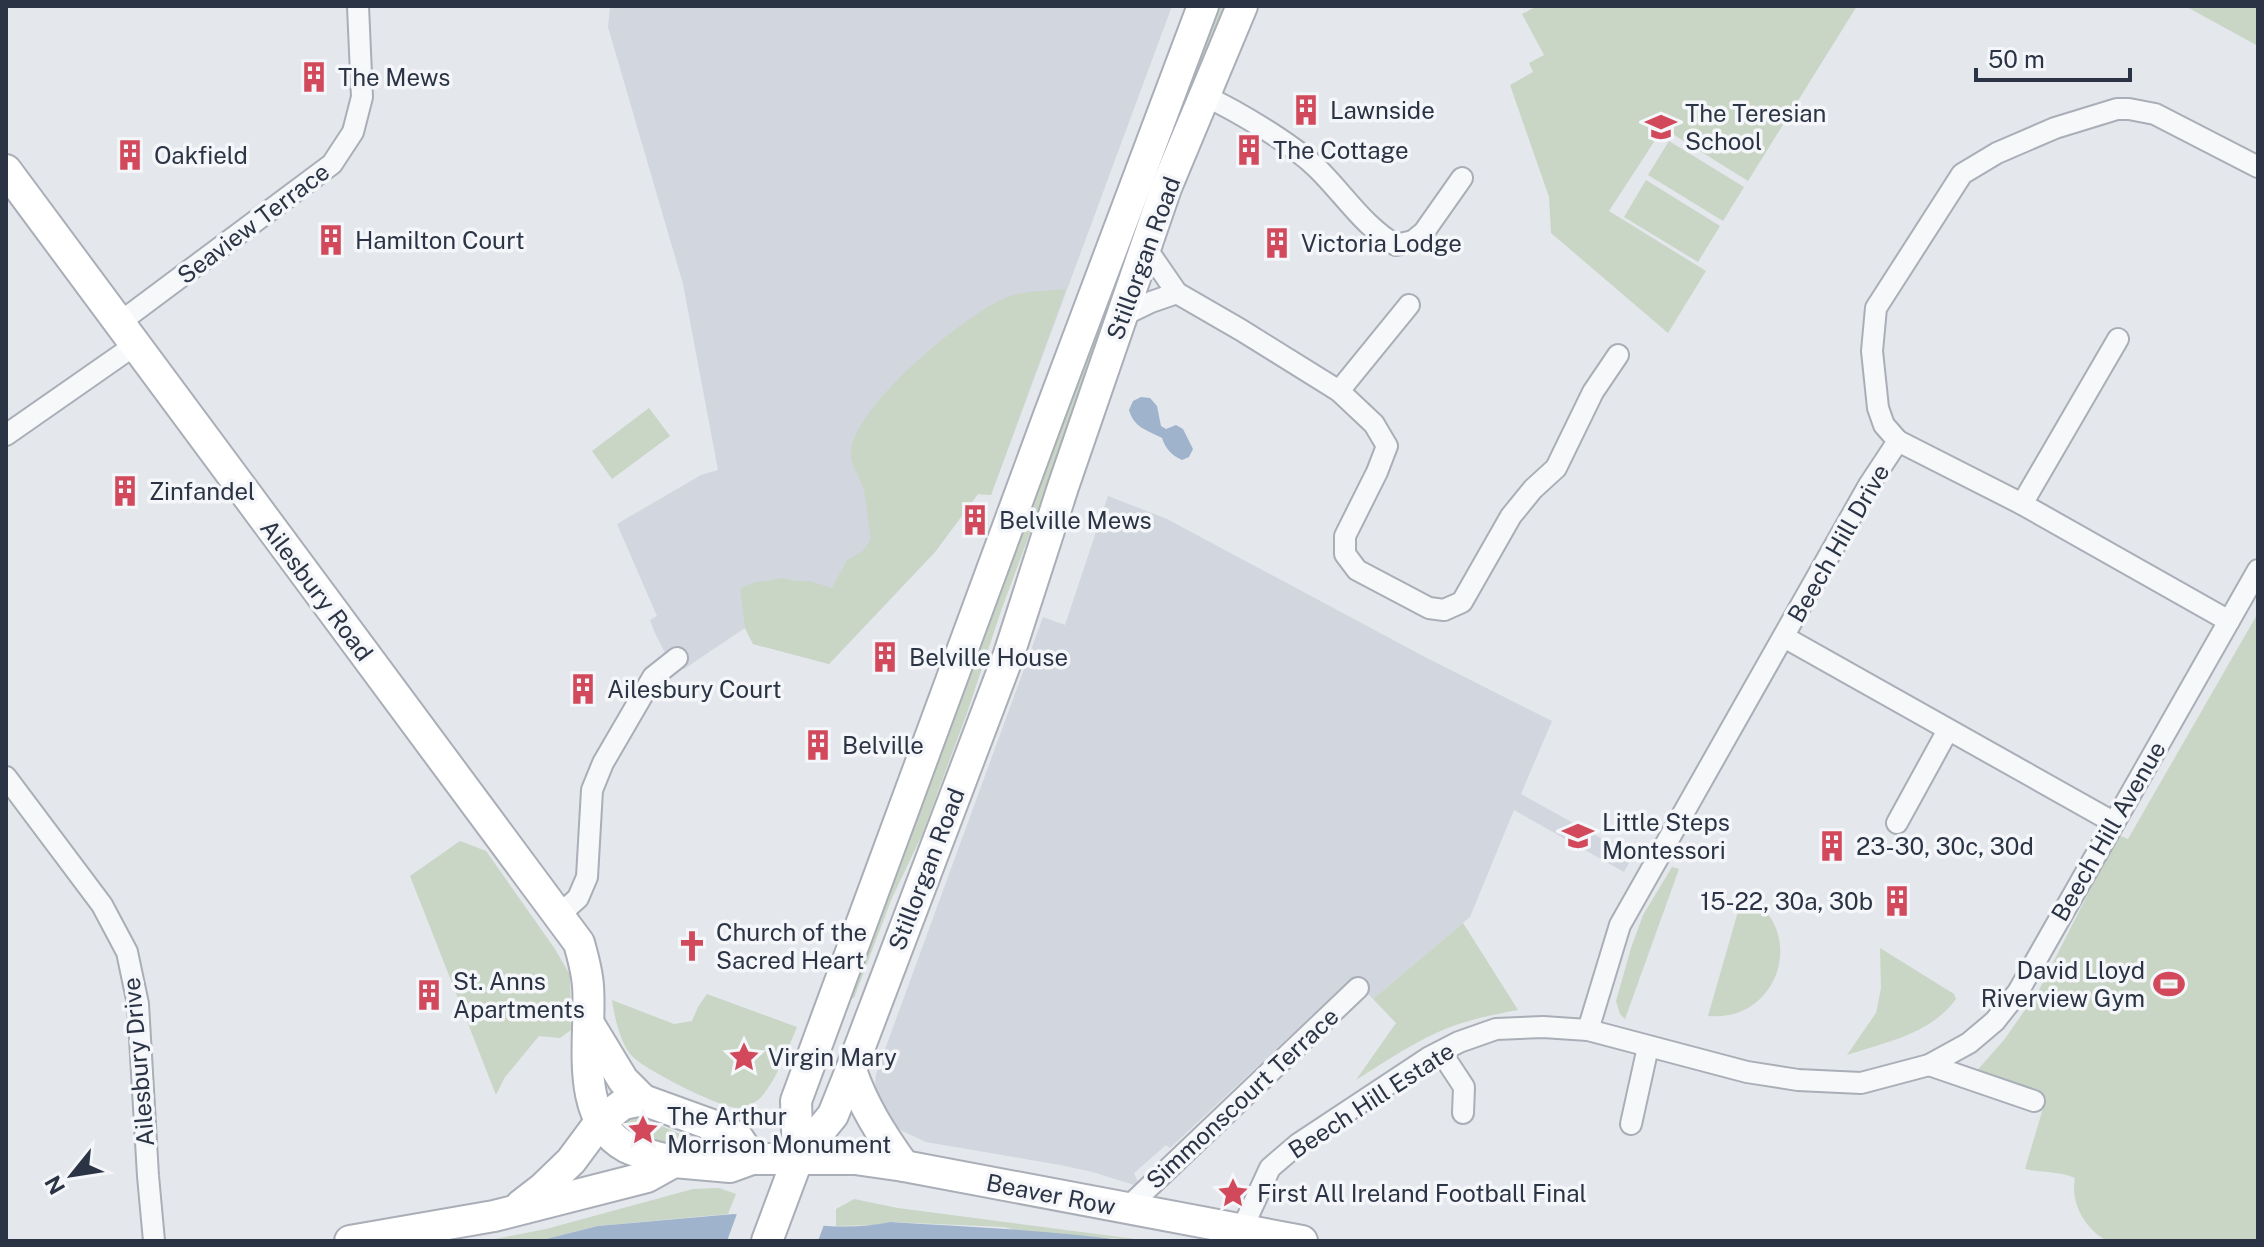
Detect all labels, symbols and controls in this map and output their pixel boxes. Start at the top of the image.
scale bar [1976,32,2130,82]
text: 50 m [1988,45,2045,73]
building icon: The Mews [297,60,331,94]
place label: The Mews [338,63,451,91]
building icon: Lawnside [1289,93,1323,127]
place label: Lawnside [1330,96,1435,124]
place label: The Teresian School [1685,99,1826,155]
school or university icon: The Teresian School [1644,110,1678,144]
building icon: The Cottage [1232,133,1266,167]
place label: The Cottage [1273,136,1409,164]
building icon: Oakfield [113,138,147,172]
place label: Oakfield [154,141,248,169]
street label: Seaview Terrace [172,157,334,289]
street label: Stillorgan Road [1101,173,1185,343]
building icon: Hamilton Court [314,223,348,257]
place label: Hamilton Court [355,226,525,254]
building icon: Victoria Lodge [1260,226,1294,260]
place label: Victoria Lodge [1301,229,1462,257]
street label: Beech Hill Drive [1781,459,1895,627]
building icon: Zinfandel [108,474,142,508]
place label: Zinfandel [149,477,255,505]
building icon: Belville Mews [958,503,992,537]
place label: Belville Mews [999,506,1152,534]
street label: Ailesbury Road [255,514,379,666]
building icon: Belville House [868,640,902,674]
place label: Belville House [909,643,1068,671]
building icon: Ailesbury Court [566,672,600,706]
place label: Ailesbury Court [607,675,782,703]
building icon: Belville [801,728,835,762]
place label: Belville [842,731,924,759]
street label: Beech Hill Avenue [2045,736,2171,926]
street label: Stillorgan Road [882,784,970,954]
place label: Little Steps Montessori [1602,808,1730,864]
school or university icon: Little Steps Montessori [1561,819,1595,853]
building icon: 23-30, 30c, 30d [1815,829,1849,863]
place label: 23-30, 30c, 30d [1856,832,2034,860]
building icon: 15-22, 30a, 30b [1880,884,1914,918]
place label: 15-22, 30a, 30b [1700,887,1873,915]
place label: Church of the Sacred Heart [716,918,867,974]
church icon: Church of the Sacred Heart [675,929,709,963]
place label: David Lloyd Riverview Gym [1981,956,2145,1012]
place label: St. Anns Apartments [453,967,585,1023]
sports icon: David Lloyd Riverview Gym [2152,967,2186,1001]
street label: Ailesbury Drive [117,976,159,1148]
building icon: St. Anns Apartments [412,978,446,1012]
street label: Simmonscourt Terrace [1140,1002,1344,1194]
street label: Beech Hill Estate [1283,1036,1459,1164]
place icon: Virgin Mary [727,1040,761,1074]
place label: Virgin Mary [768,1043,897,1071]
place label: The Arthur Morrison Monument [667,1102,891,1158]
place icon: The Arthur Morrison Monument [626,1113,660,1147]
north arrow [32,1135,112,1215]
street label: Beaver Row [984,1168,1118,1220]
text: N [39,1171,70,1199]
place icon: First All Ireland Football Final [1216,1176,1250,1210]
place label: First All Ireland Football Final [1257,1179,1587,1207]

